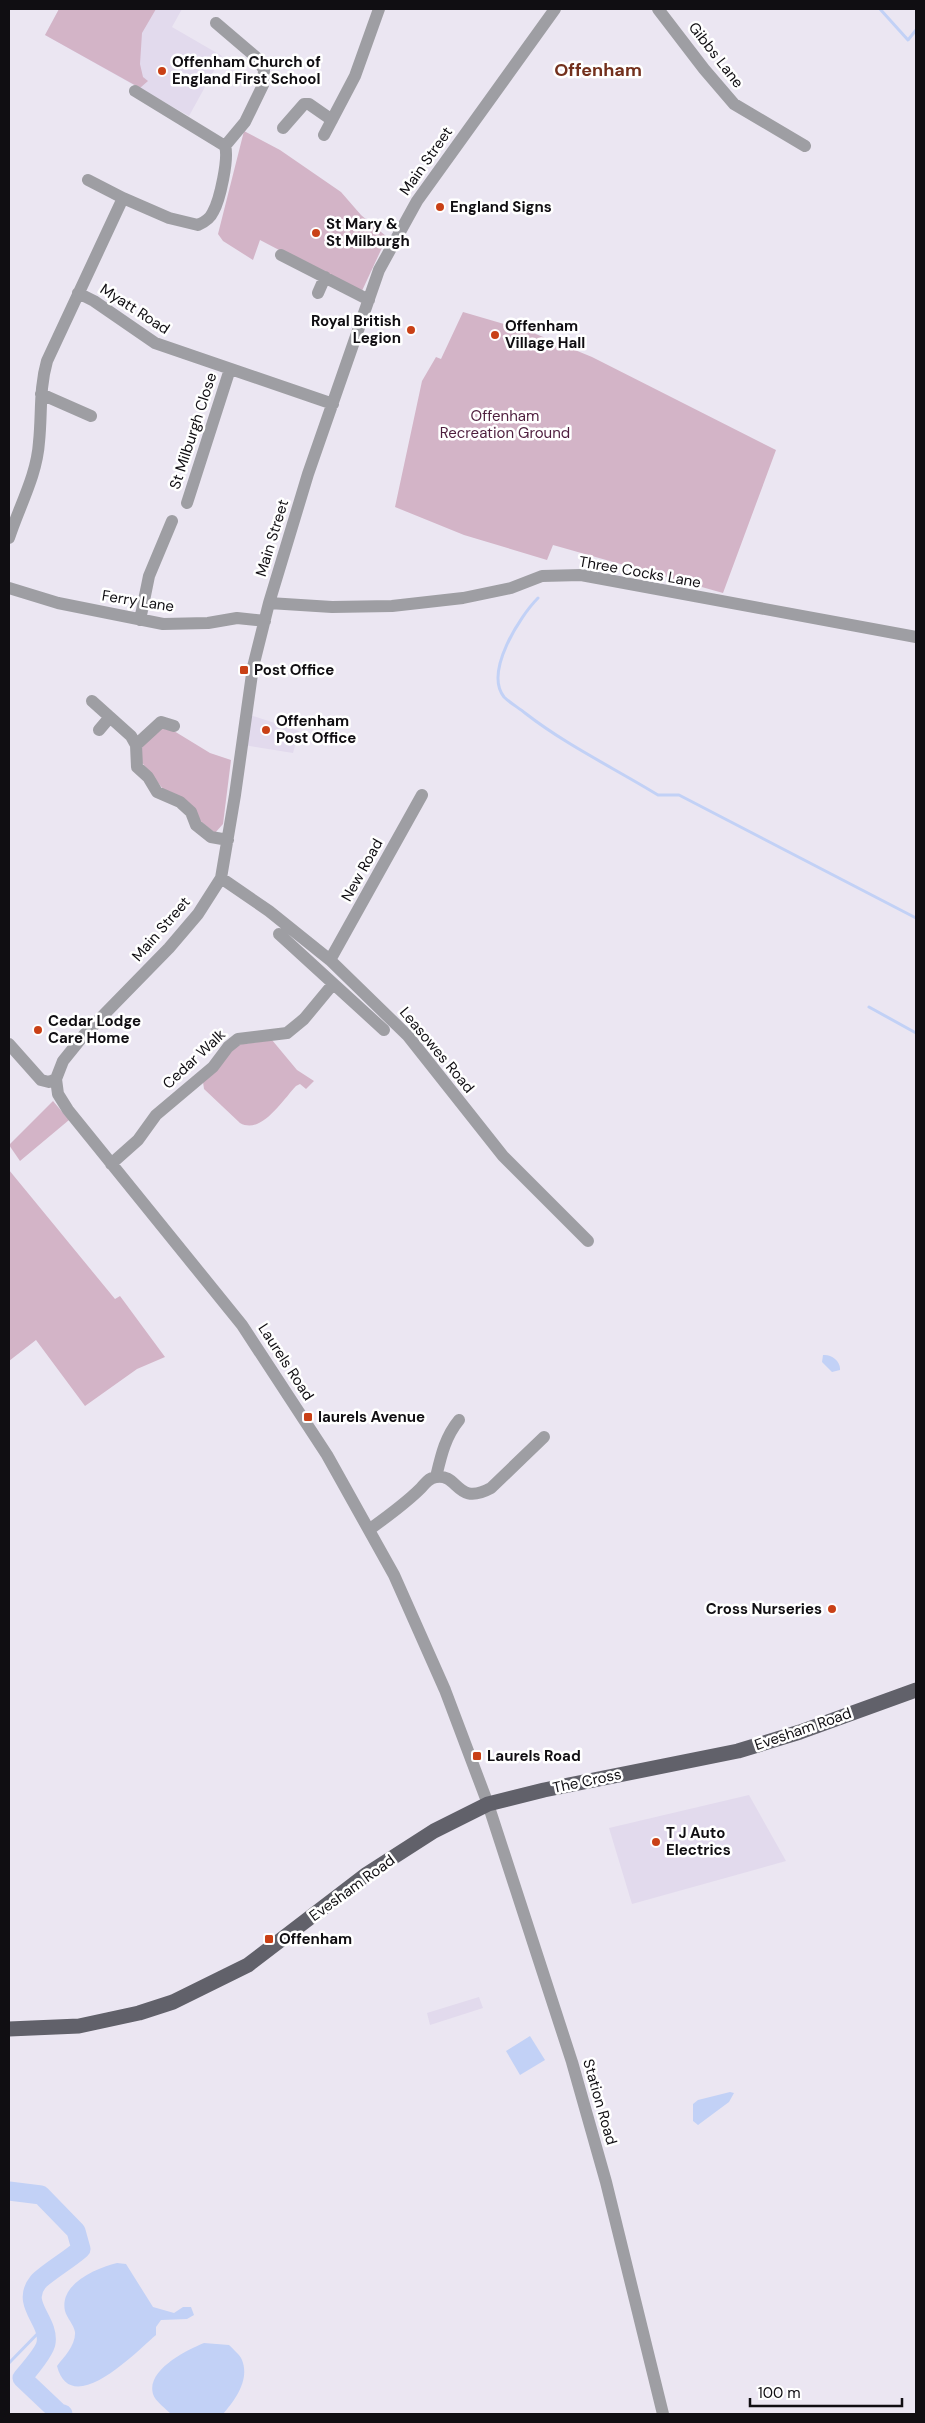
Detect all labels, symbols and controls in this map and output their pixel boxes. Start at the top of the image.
street label: Gibbs Lane [684,18,748,92]
place label: Offenham Church of England First School [172,52,321,89]
district label: Offenham [554,58,642,82]
marker: Offenham Church of England First School [156,65,168,77]
street label: Main Street [395,123,457,199]
place label: England Signs [450,197,552,217]
marker: England Signs [434,201,446,213]
place label: St Mary & St Milburgh [326,214,410,251]
marker: St Mary & St Milburgh [310,227,322,239]
street label: Myatt Road [96,279,174,339]
place label: Royal British Legion [311,311,401,348]
place label: Offenham Village Hall [505,316,585,353]
marker: Royal British Legion [405,324,417,336]
marker: Offenham Village Hall [489,329,501,341]
street label: St Milburgh Close [165,370,221,492]
park label: Offenham Recreation Ground [440,406,570,443]
street label: Main Street [251,497,293,579]
street label: Three Cocks Lane [577,551,703,593]
street label: Ferry Lane [100,585,176,617]
place label: Post Office [254,660,334,680]
marker: Post Office [238,664,250,676]
place label: Offenham Post Office [276,711,356,748]
marker: Offenham Post Office [260,724,272,736]
street label: New Road [337,835,387,905]
street label: Main Street [127,892,195,966]
street label: Leasowes Road [395,1003,479,1097]
place label: Cedar Lodge Care Home [48,1011,141,1048]
marker: Cedar Lodge Care Home [32,1024,44,1036]
street label: Cedar Walk [158,1024,230,1093]
street label: Laurels Road [254,1320,318,1404]
place label: laurels Avenue [318,1407,425,1427]
marker: laurels Avenue [302,1411,314,1423]
place label: Cross Nurseries [706,1599,822,1619]
marker: Cross Nurseries [826,1603,838,1615]
street label: Evesham Road [752,1703,854,1755]
place label: Laurels Road [487,1746,581,1766]
marker: Laurels Road [471,1750,483,1762]
street label: The Cross [551,1764,623,1798]
place label: T J Auto Electrics [666,1823,731,1860]
marker: T J Auto Electrics [650,1836,662,1848]
street label: Evesham Road [305,1850,399,1926]
place label: Offenham [279,1929,352,1949]
marker: Offenham [263,1933,275,1945]
street label: Station Road [578,2057,622,2147]
scale bar [750,2376,902,2408]
text: 100 m [758,2383,801,2403]

